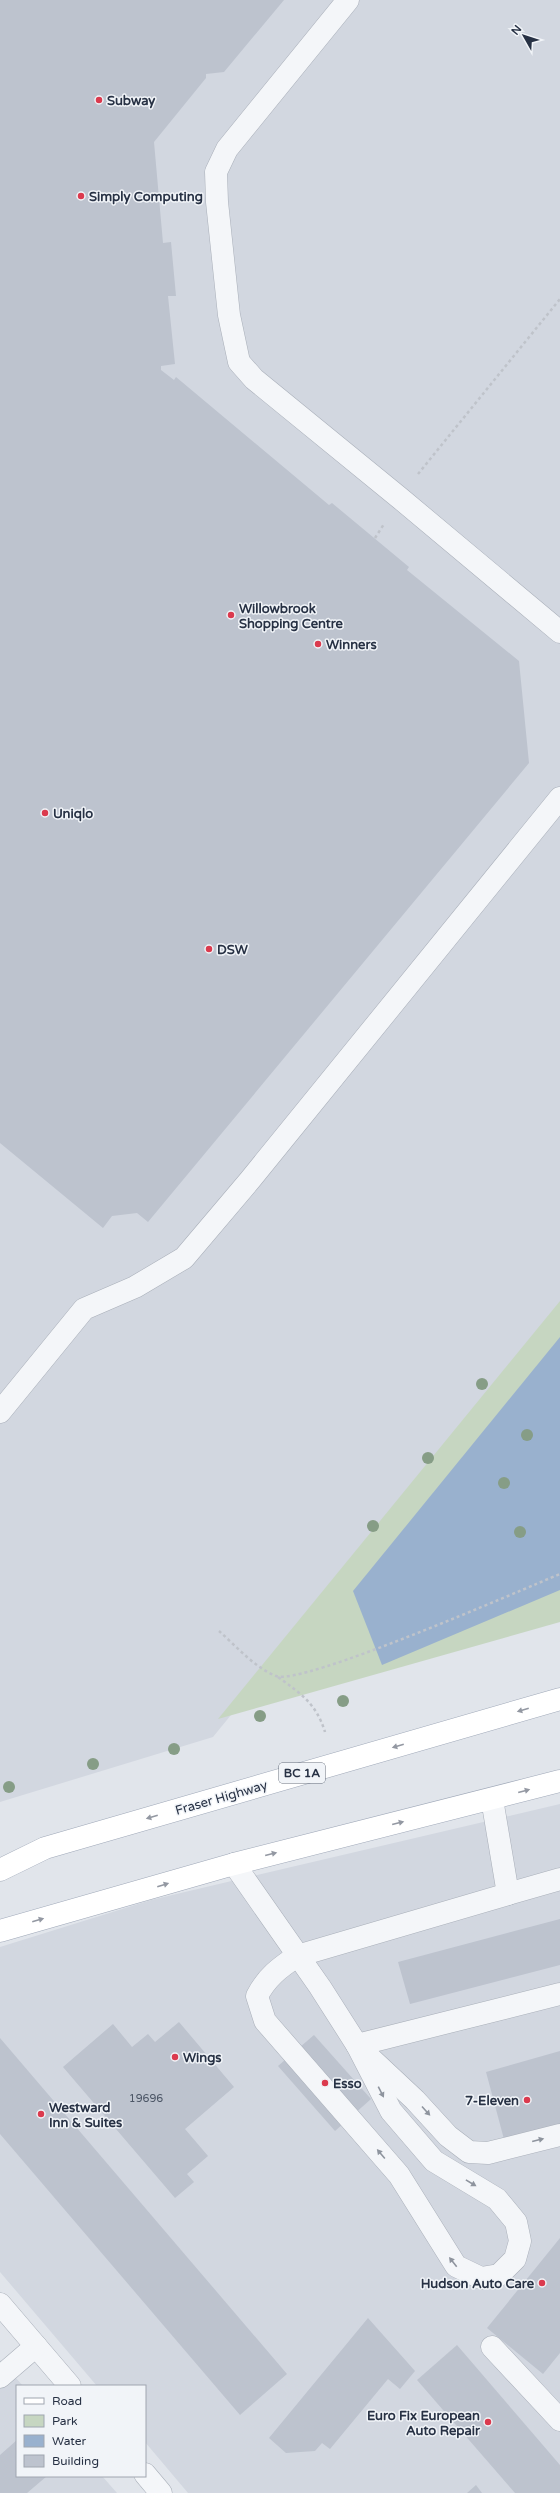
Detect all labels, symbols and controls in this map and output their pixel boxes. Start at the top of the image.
north arrow [504,16,544,56]
text: N [509,22,524,38]
place label: Subway [107,93,155,109]
marker: Subway [94,95,104,105]
place label: Simply Computing [89,189,203,205]
marker: Simply Computing [76,191,86,201]
place label: Willowbrook Shopping Centre [239,601,344,632]
marker: Willowbrook Shopping Centre [226,610,236,620]
place label: Winners [326,637,377,653]
marker: Winners [313,639,323,649]
place label: Uniqlo [53,806,93,822]
marker: Uniqlo [40,808,50,818]
place label: DSW [217,942,249,958]
marker: DSW [204,944,214,954]
one-way arrow [516,1707,528,1713]
one-way arrow [391,1743,403,1749]
road number: BC 1A [279,1763,325,1783]
street label: Fraser Highway [173,1777,269,1819]
one-way arrow [517,1787,530,1793]
one-way arrow [145,1814,157,1820]
one-way arrow [391,1819,404,1825]
one-way arrow [266,1851,278,1857]
one-way arrow [157,1882,169,1888]
one-way arrow [32,1917,44,1923]
place label: Wings [183,2050,222,2066]
marker: Wings [170,2052,180,2062]
place label: Esso [333,2076,362,2092]
marker: Esso [320,2078,330,2088]
one-way arrow [378,2087,385,2098]
house number: 19696 [129,2092,163,2105]
place label: 7-Eleven [465,2093,519,2109]
marker: 7-Eleven [522,2095,532,2105]
place label: Westward Inn & Suites [49,2100,122,2131]
one-way arrow [421,2106,430,2116]
marker: Westward Inn & Suites [36,2109,46,2119]
one-way arrow [531,2137,544,2143]
one-way arrow [377,2149,386,2159]
one-way arrow [465,2179,477,2186]
one-way arrow [449,2256,458,2267]
place label: Hudson Auto Care [421,2276,535,2292]
marker: Hudson Auto Care [537,2278,547,2288]
legend [16,2385,146,2477]
text: Road [52,2394,82,2408]
place label: Euro Fix European Auto Repair [367,2408,481,2439]
text: Park [52,2414,78,2428]
marker: Euro Fix European Auto Repair [483,2417,493,2427]
text: Water [52,2434,87,2448]
text: Building [52,2454,99,2468]

